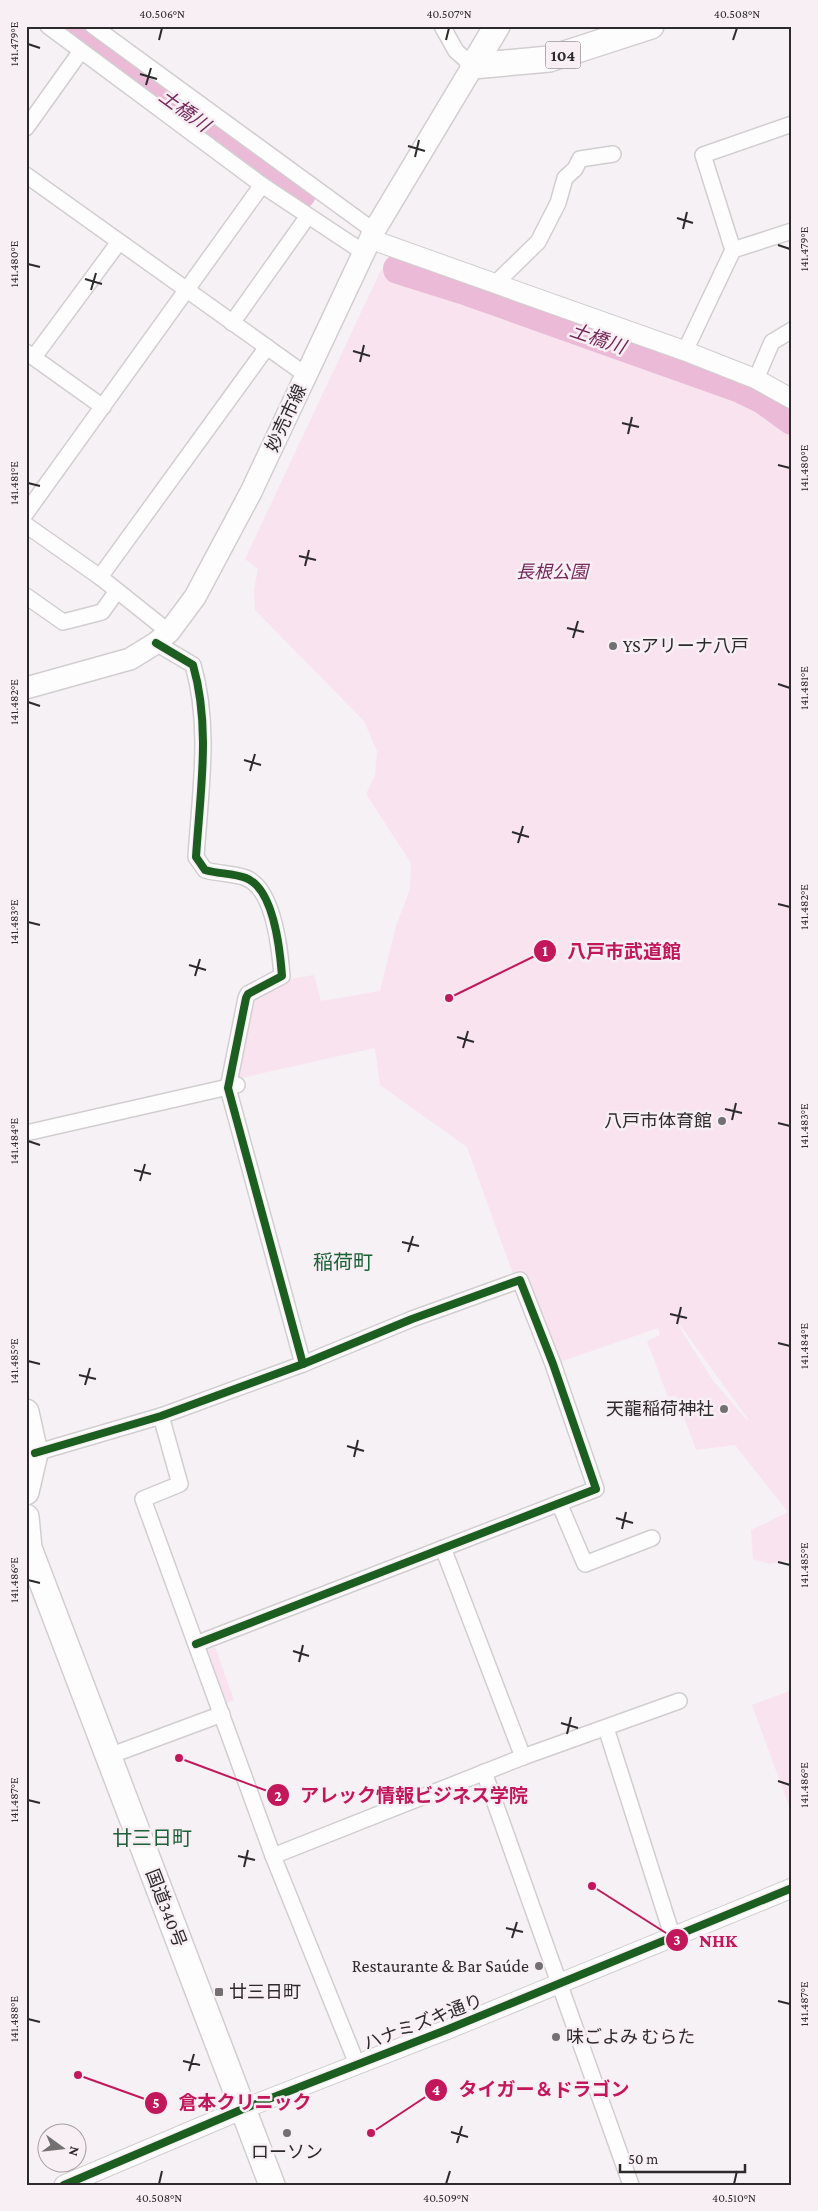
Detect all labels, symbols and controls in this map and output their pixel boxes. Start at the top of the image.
text: 40.506°N [139,7,185,21]
text: 40.507°N [426,7,472,21]
text: 40.508°N [714,7,760,21]
text: 141.479°E [7,21,21,66]
road number: 104 [546,42,580,68]
water label: 土橋川 [155,85,216,137]
text: 141.479°E [797,226,811,271]
text: 141.480°E [7,240,21,287]
water label: 土橋川 [567,319,630,358]
street label: 妙売市線 [262,381,310,455]
text: 141.480°E [797,444,811,491]
text: 141.481°E [7,461,21,505]
park label: 長根公園 [516,562,591,582]
place label: YSアリーナ八戸 [623,636,749,656]
marker: YSアリーナ八戸 [607,640,619,652]
text: 141.481°E [797,666,811,710]
text: 141.482°E [7,679,21,725]
text: 141.482°E [797,884,811,930]
text: 141.483°E [7,899,21,945]
callout: 八戸市武道館 [532,934,691,968]
text: 八戸市武道館 [567,941,681,962]
text: 1 [542,943,548,959]
text: 141.483°E [797,1103,811,1149]
place label: 八戸市体育館 [604,1111,712,1131]
marker: 八戸市体育館 [716,1115,728,1127]
text: 141.484°E [7,1118,21,1164]
district label: 稲荷町 [313,1251,373,1273]
text: 141.484°E [797,1323,811,1369]
text: 141.485°E [7,1338,21,1384]
place label: 天龍稲荷神社 [606,1399,714,1419]
marker: 天龍稲荷神社 [718,1403,730,1415]
text: 141.485°E [797,1542,811,1588]
text: 141.486°E [7,1557,21,1603]
text: 141.486°E [797,1762,811,1808]
text: 141.487°E [7,1777,21,1822]
callout: アレック情報ビジネス学院 [265,1778,538,1812]
text: アレック情報ビジネス学院 [300,1785,528,1806]
text: 2 [274,1788,282,1804]
district label: 廿三日町 [112,1827,192,1849]
street label: 国道340号 [142,1866,190,1950]
callout: NHK [664,1923,748,1957]
text: NHK [699,1930,738,1951]
text: 3 [673,1932,681,1948]
place label: Restaurante & Bar Saúde [352,1956,529,1976]
marker: Restaurante & Bar Saúde [533,1960,545,1972]
text: 141.487°E [797,1981,811,2026]
place label: 廿三日町 [229,1982,301,2002]
marker: 廿三日町 [213,1986,225,1998]
street label: ハナミズキ通り [361,1990,485,2054]
text: 141.488°E [7,1995,21,2042]
place label: 味ごよみ むらた [566,2027,695,2047]
marker: 味ごよみ むらた [550,2031,562,2043]
callout: タイガー＆ドラゴン [423,2073,639,2107]
text: タイガー＆ドラゴン [458,2079,630,2100]
text: 4 [432,2082,440,2098]
callout: 倉本クリニック [144,2086,322,2120]
text: 倉本クリニック [178,2092,312,2113]
text: 5 [152,2095,160,2111]
north arrow [38,2124,88,2174]
marker: ローソン [281,2127,293,2139]
scale bar [620,2141,746,2173]
place label: ローソン [251,2142,323,2162]
text: N [65,2145,84,2158]
text: 50 m [628,2151,658,2167]
text: 40.508°N [136,2191,182,2205]
text: 40.509°N [423,2191,469,2205]
text: 40.510°N [712,2191,756,2205]

